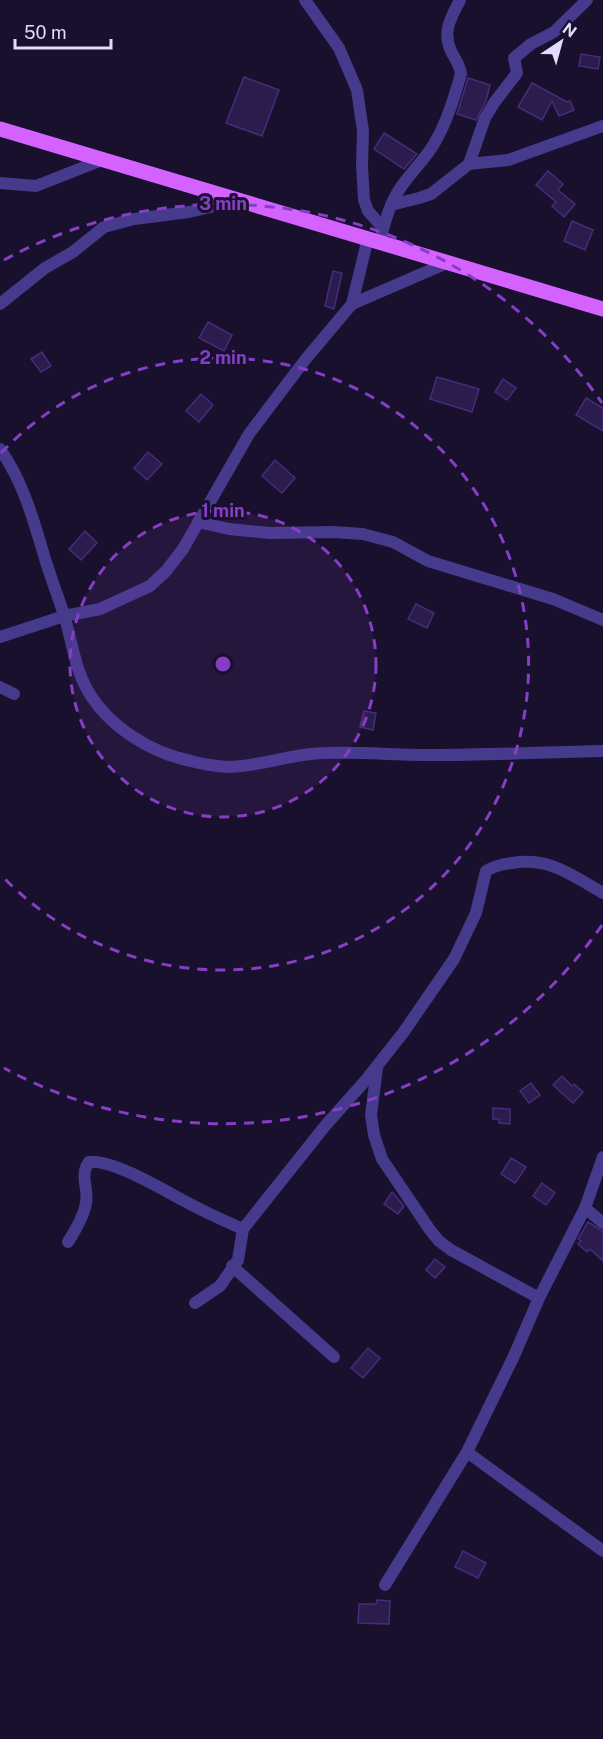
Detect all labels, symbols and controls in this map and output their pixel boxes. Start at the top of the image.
scale bar [15,12,111,50]
north arrow [531,12,591,72]
text: N [559,19,580,42]
text: 50 m [24,22,67,43]
text: 3 min [199,193,247,214]
text: 2 min [199,347,247,368]
text: 1 min [201,500,245,521]
centre of rings [213,654,233,674]

